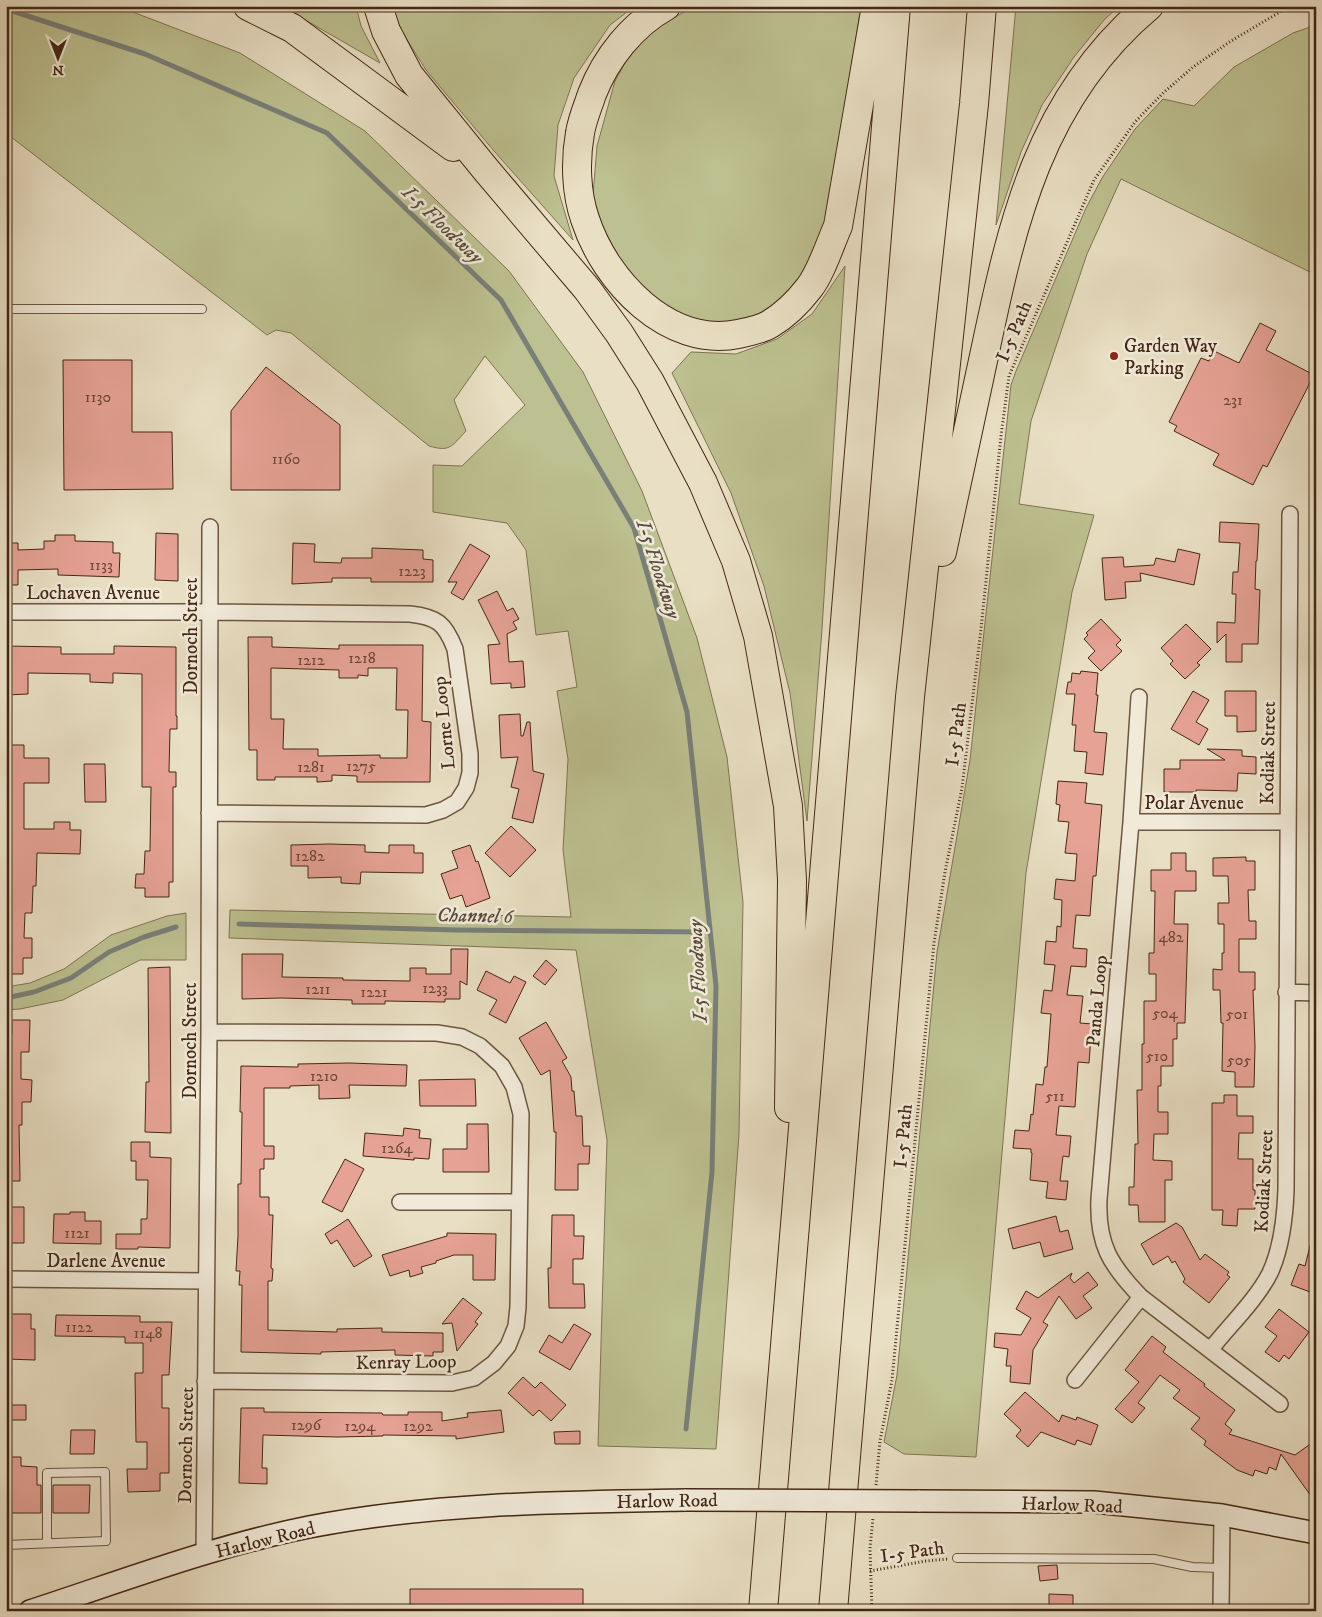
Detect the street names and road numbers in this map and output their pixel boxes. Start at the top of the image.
street label: I-5 Path [991,298,1038,366]
street label: Dornoch Street [180,578,203,694]
street label: Lochaven Avenue [26,582,160,605]
street label: Lorne Loop [428,675,461,771]
street label: I-5 Path [941,701,972,767]
street label: Kodiak Street [1256,701,1281,805]
street label: Polar Avenue [1144,792,1244,815]
street label: Panda Loop [1082,954,1113,1048]
street label: Dornoch Street [179,983,202,1099]
street label: I-5 Path [889,1103,918,1169]
street label: Kodiak Street [1250,1129,1279,1233]
street label: Darlene Avenue [46,1250,166,1273]
street label: Kenray Loop [355,1350,457,1375]
street label: Dornoch Street [174,1386,199,1504]
street label: Harlow Road [616,1489,718,1514]
street label: Harlow Road [1021,1492,1124,1519]
street label: Harlow Road [213,1517,318,1564]
street label: I-5 Path [879,1537,946,1568]

